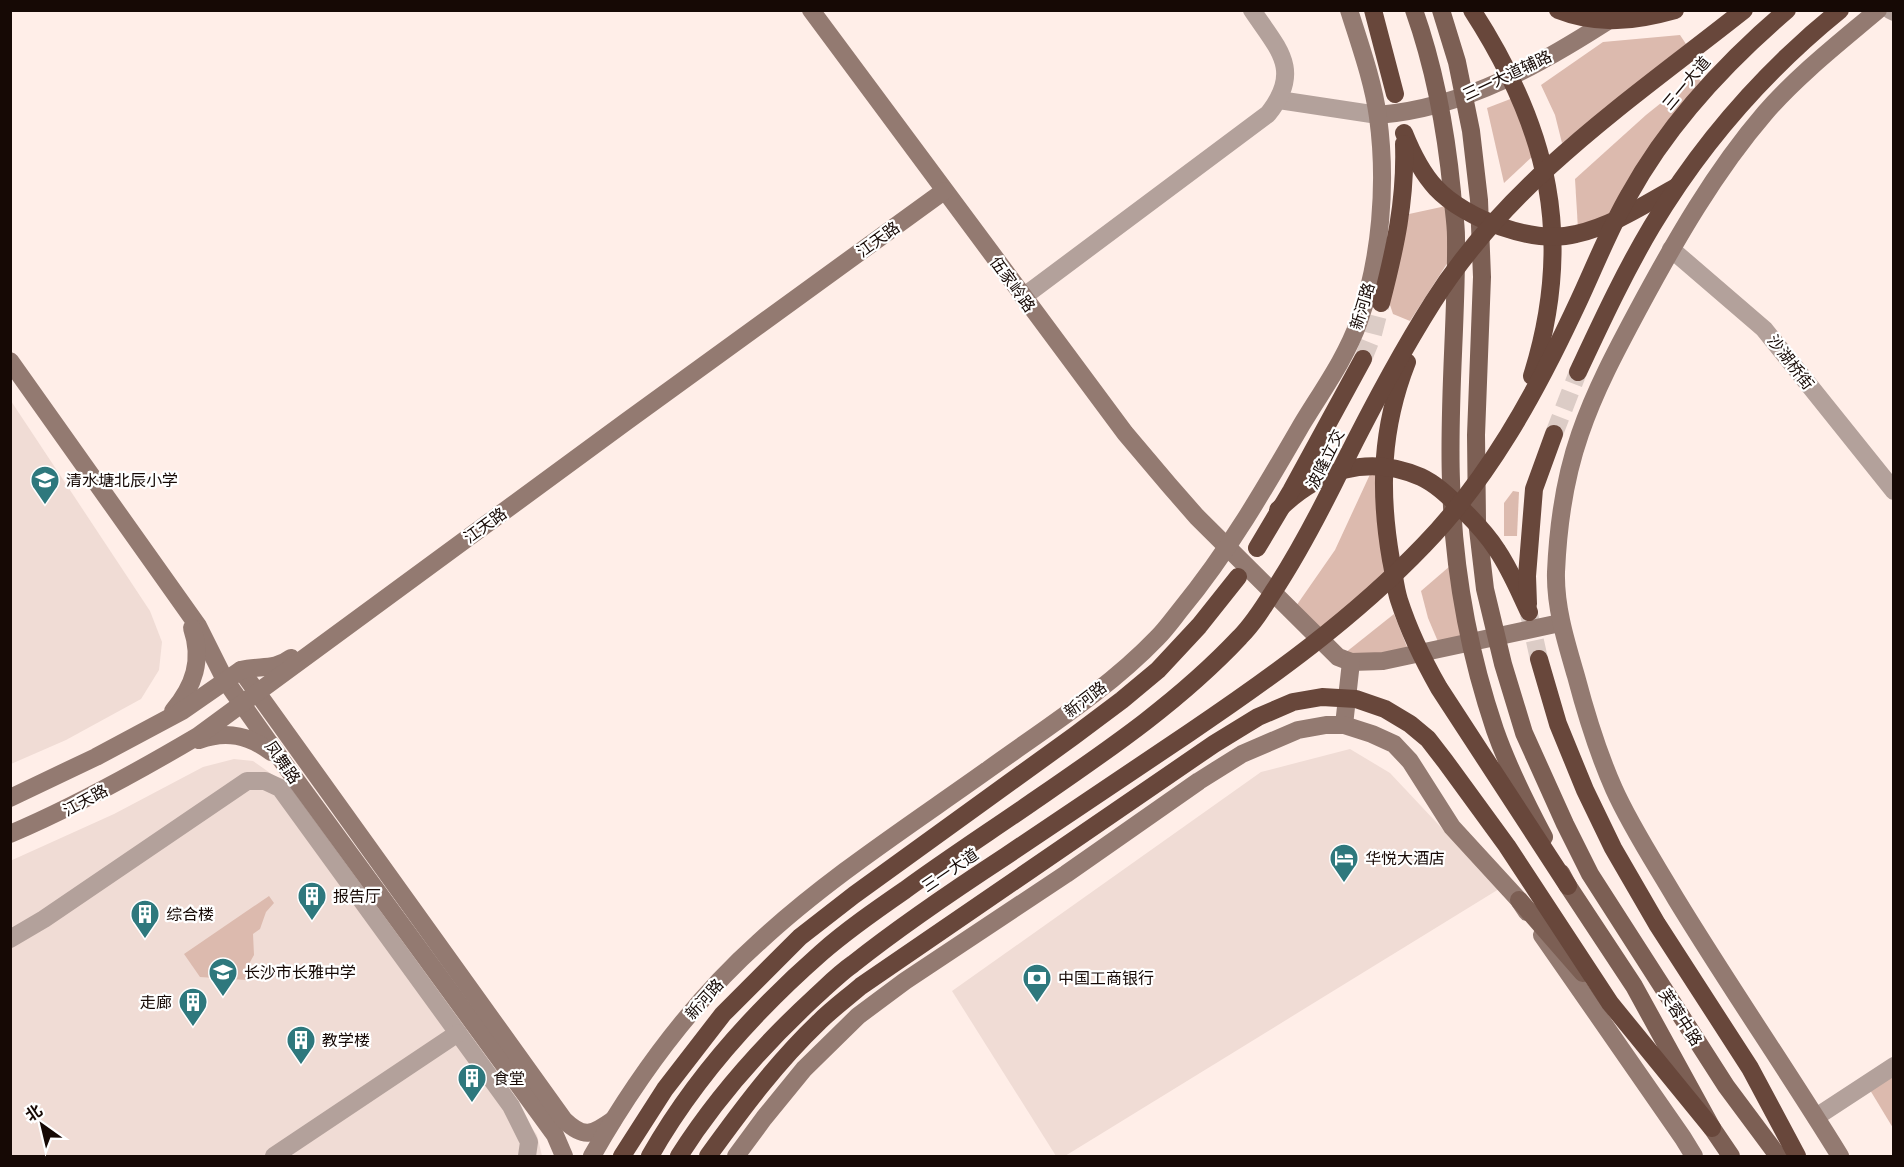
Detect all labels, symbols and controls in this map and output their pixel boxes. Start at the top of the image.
street label: 三一大道辅路 [1460,47,1555,104]
street label: 三一大道 [1659,53,1714,114]
street label: 江天路 [853,218,903,261]
street label: 伍家岭路 [986,253,1039,316]
street label: 新河路 [1346,280,1379,332]
street label: 沙湖桥街 [1763,331,1818,393]
street label: 波隆立交 [1303,426,1348,492]
school or university icon: 清水塘北辰小学 [29,464,61,506]
place label: 清水塘北辰小学 [66,471,178,490]
street label: 江天路 [460,504,510,547]
street label: 新河路 [1060,677,1110,721]
street label: 凤舞路 [261,737,304,787]
street label: 江天路 [60,781,111,820]
hotel icon: 华悦大酒店 [1328,842,1360,884]
street label: 三一大道 [918,845,982,896]
place label: 华悦大酒店 [1365,849,1445,868]
building icon: 报告厅 [296,880,328,922]
place label: 报告厅 [333,887,381,906]
building icon: 综合楼 [129,898,161,940]
place label: 综合楼 [166,905,214,924]
school or university icon: 长沙市长雅中学 [207,956,239,998]
bank icon: 中国工商银行 [1021,962,1053,1004]
place label: 长沙市长雅中学 [244,963,356,982]
place label: 中国工商银行 [1058,969,1154,988]
street label: 新河路 [681,975,727,1024]
street label: 芙蓉中路 [1655,985,1706,1049]
building icon: 走廊 [177,986,209,1028]
place label: 走廊 [140,993,172,1012]
building icon: 教学楼 [285,1024,317,1066]
place label: 教学楼 [322,1031,370,1050]
building icon: 食堂 [456,1062,488,1104]
place label: 食堂 [493,1069,525,1088]
north arrow [12,1095,72,1155]
text: 北 [22,1101,46,1125]

